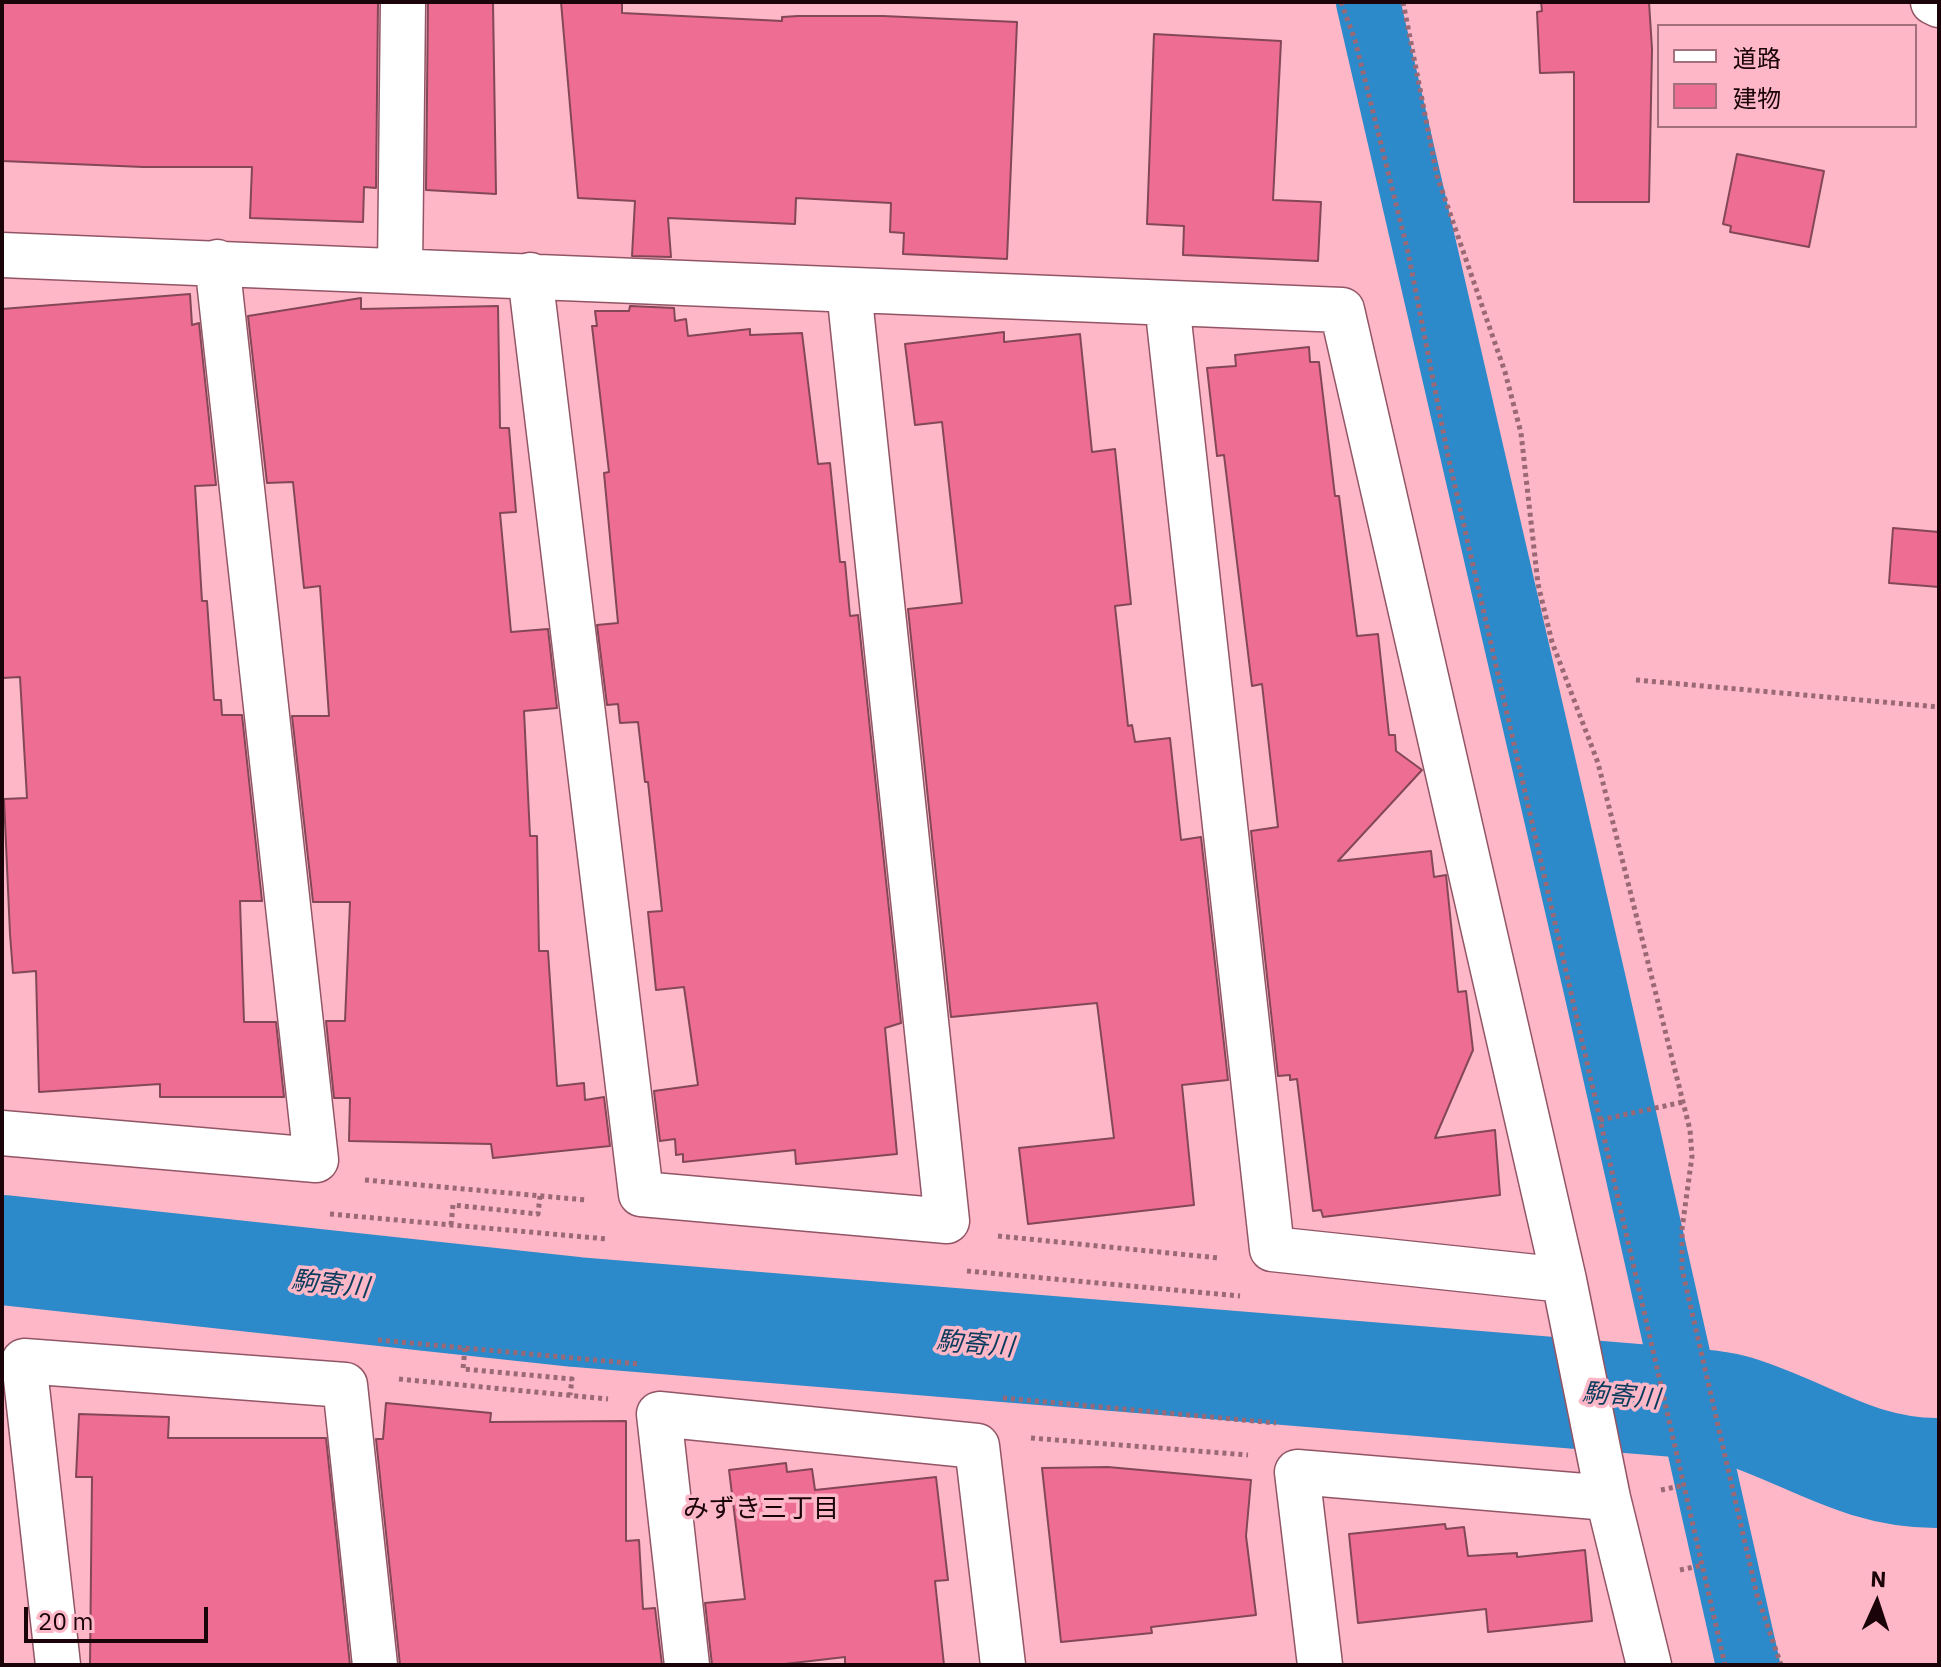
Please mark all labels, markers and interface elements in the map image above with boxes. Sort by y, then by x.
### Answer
legend [1657,24,1917,128]
text: 道路 [1733,42,1781,74]
text: 建物 [1733,82,1781,114]
water label: 駒寄川 [290,1265,370,1305]
water label: 駒寄川 [935,1326,1015,1364]
water label: 駒寄川 [1581,1378,1661,1416]
district label: みずき三丁目 [683,1493,839,1525]
north arrow [1837,1563,1917,1643]
text: N [1870,1564,1887,1593]
scale bar [28,1591,212,1641]
text: 20 m [38,1605,93,1637]

